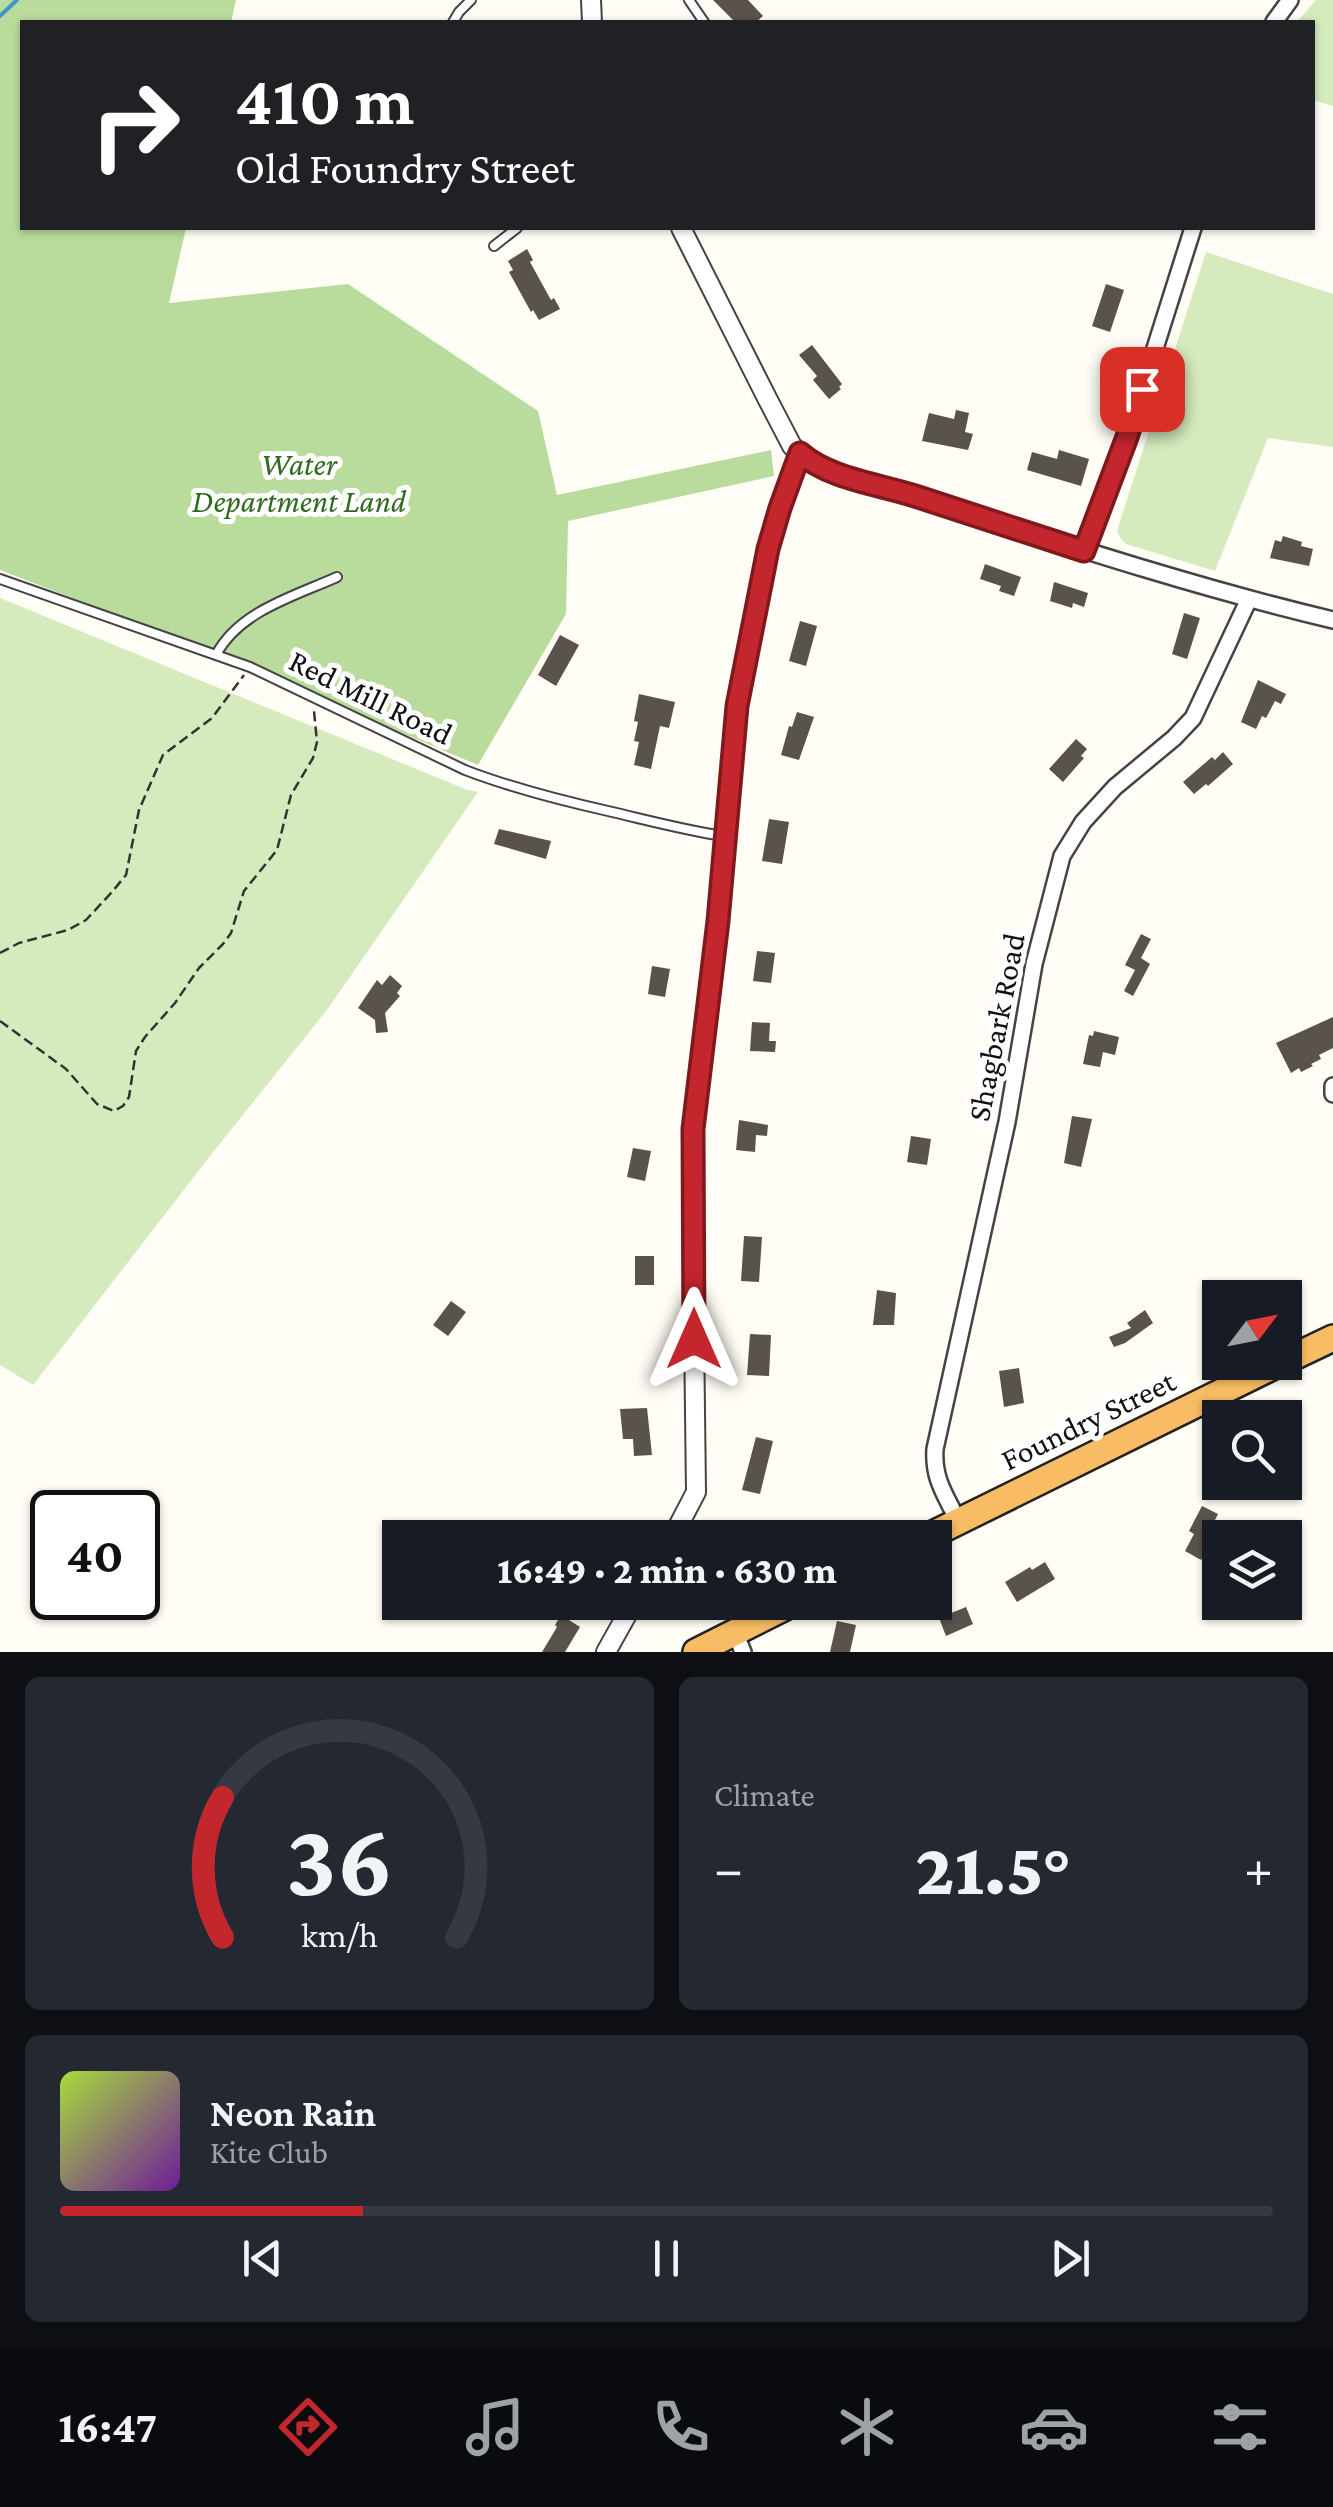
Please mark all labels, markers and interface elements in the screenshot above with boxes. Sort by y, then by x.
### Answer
icon: right [70,60,200,190]
text: 410 m [235,61,414,139]
text: Old Foundry Street [235,143,575,193]
pin [1100,347,1185,432]
icon: arrive [1115,362,1170,417]
park label: Water Department Land [192,446,407,519]
street label: Red Mill Road [284,642,459,752]
street label: Shagbark Road [960,930,1032,1124]
north arrow [1202,1280,1302,1380]
map controls [1202,1280,1302,1620]
position arrow [642,1287,746,1391]
street label: Foundry Street [995,1362,1181,1478]
button: search [1202,1400,1302,1500]
speed limit sign: 40 [30,1490,160,1620]
button: layers [1202,1520,1302,1620]
text: 16:49 · 2 min · 630 m [497,1549,837,1591]
text: Climate [714,1777,815,1813]
text: 36 [286,1802,393,1917]
text: 21.5° [915,1827,1072,1910]
text: − [714,1838,743,1899]
text: + [1244,1838,1273,1899]
text: km/h [301,1915,378,1955]
text: Neon Rain [210,2092,376,2134]
text: Kite Club [210,2134,328,2170]
icon: previous [235,2231,290,2286]
icon: pause [639,2231,694,2286]
icon: next [1043,2231,1098,2286]
icon: directions [273,2392,343,2462]
icon: music [460,2392,530,2462]
icon: phone [646,2392,716,2462]
icon: climate [832,2392,902,2462]
icon: car [1019,2392,1089,2462]
icon: filters [1205,2392,1275,2462]
text: 16:47 [58,2402,157,2452]

